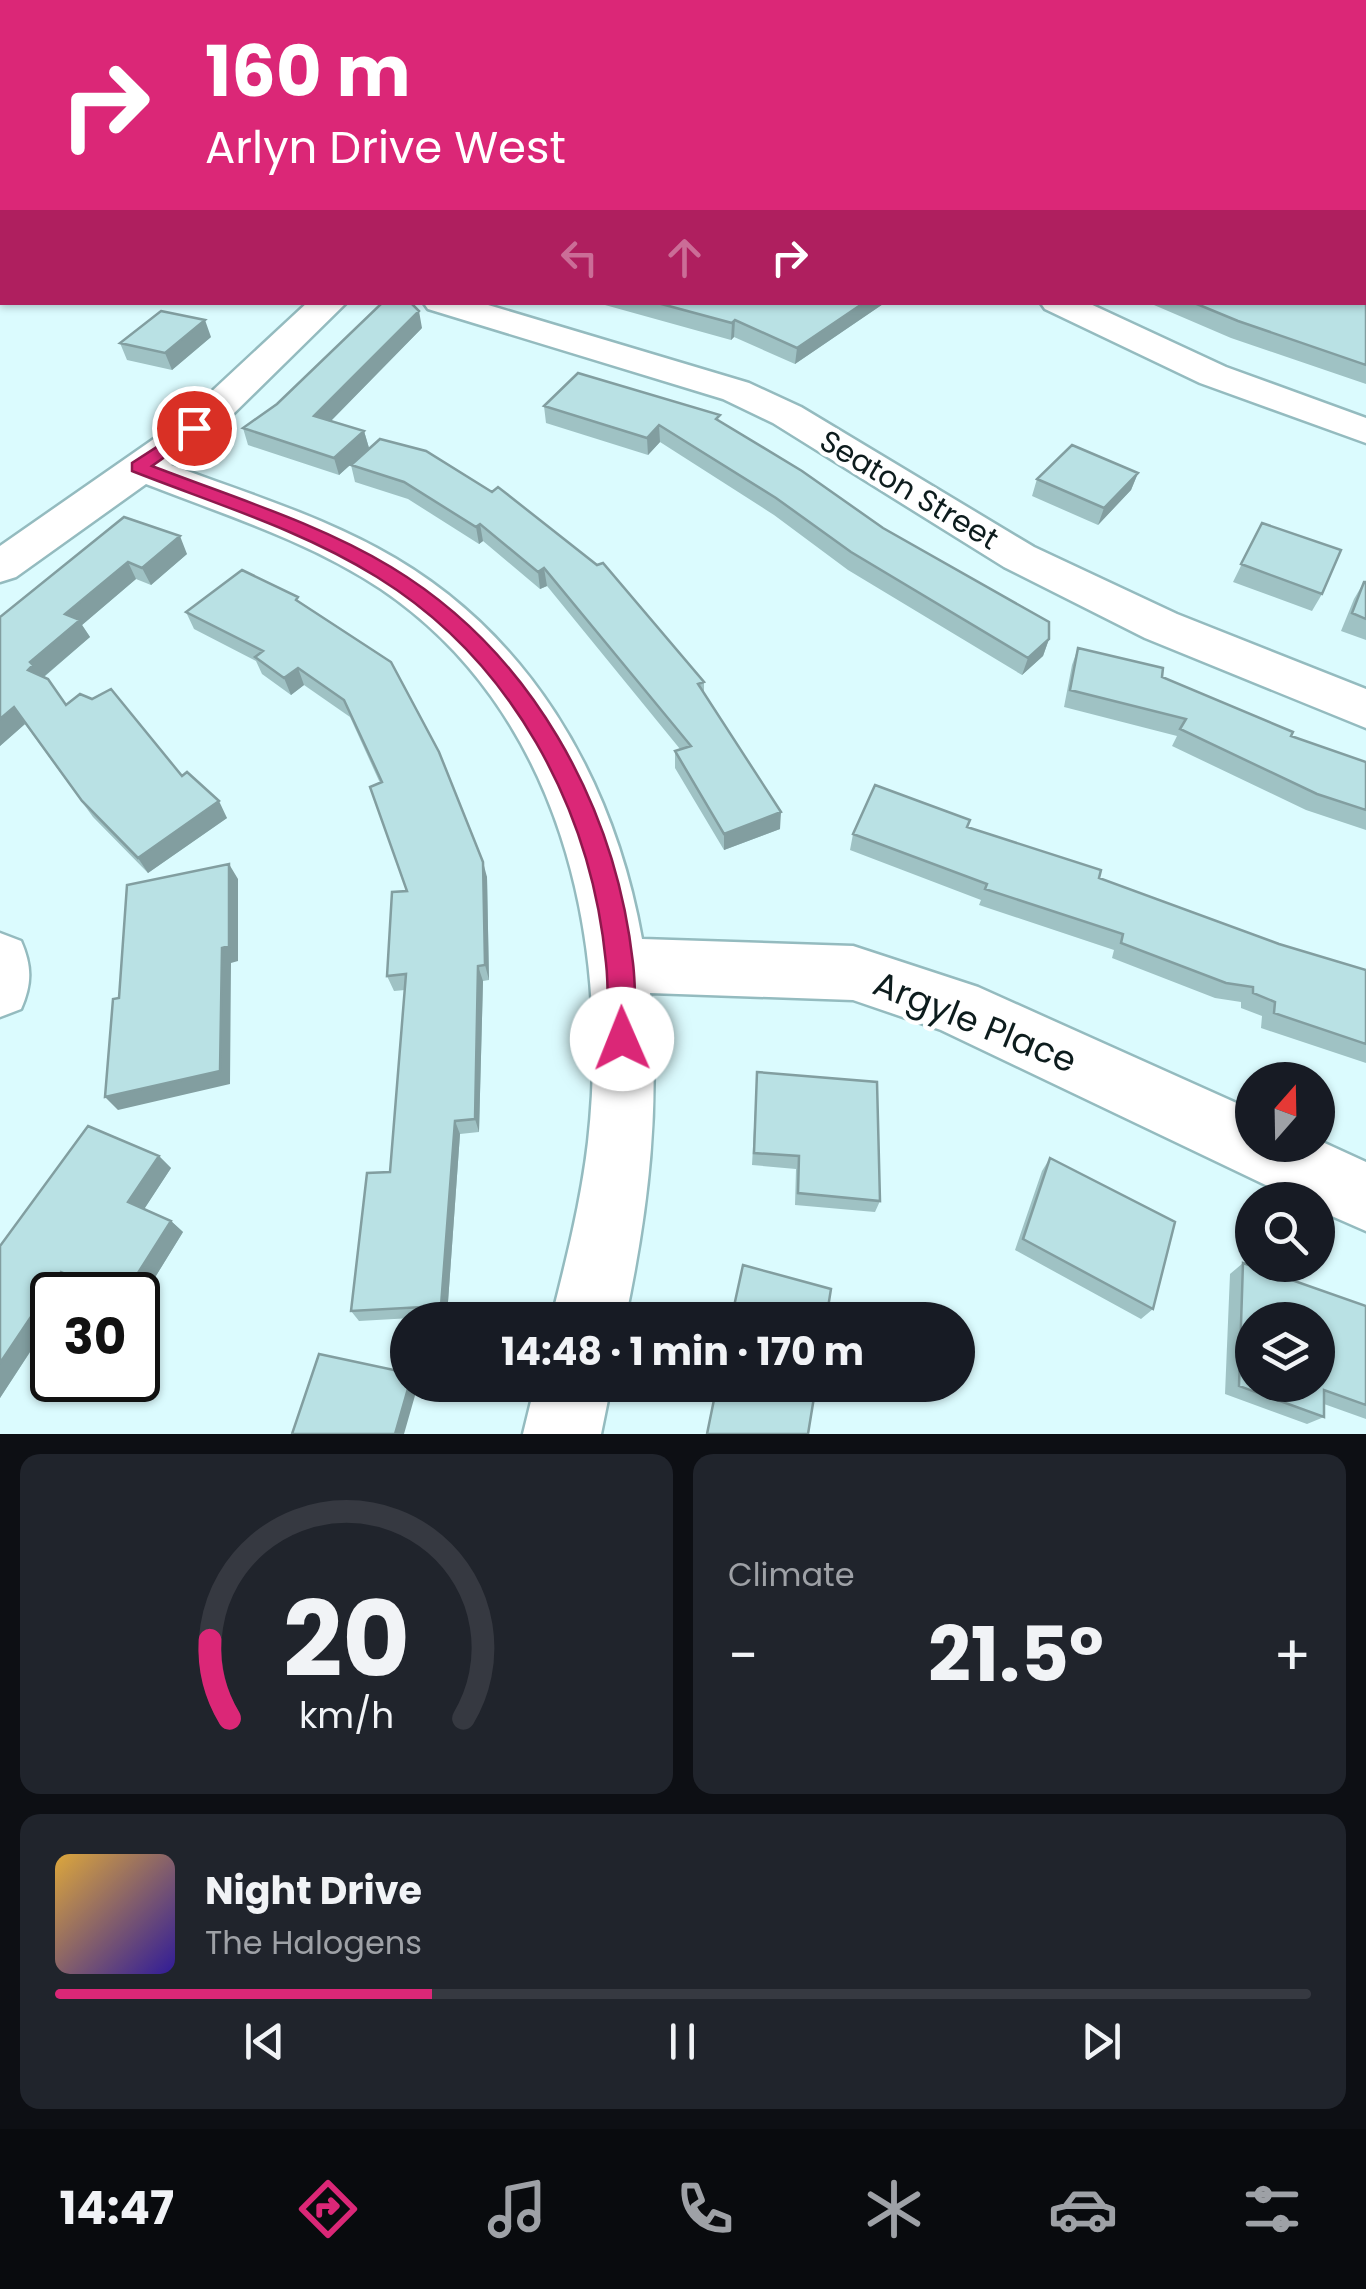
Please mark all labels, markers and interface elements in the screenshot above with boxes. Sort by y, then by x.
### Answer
text: 160 m [205,22,411,121]
icon: right [40,40,170,170]
text: Arlyn Drive West [205,116,566,179]
icon: left [552,230,607,285]
icon: ahead [657,230,712,285]
icon: right [762,230,817,285]
pin [152,386,237,471]
icon: arrive [167,401,222,456]
street label: Seaton Street [812,419,1007,560]
street label: Argyle Place [866,959,1084,1085]
position arrow [570,987,674,1091]
north arrow [1235,1062,1335,1162]
map controls [1235,1062,1335,1402]
button: search [1235,1182,1335,1282]
speed limit sign: 30 [30,1272,160,1402]
button: layers [1235,1302,1335,1402]
text: 14:48 · 1 min · 170 m [501,1325,864,1378]
text: Climate [728,1552,855,1597]
text: 20 [283,1567,410,1712]
text: 21.5° [928,1602,1104,1707]
text: − [728,1617,758,1694]
text: + [1273,1617,1311,1694]
text: km/h [299,1690,394,1741]
text: Night Drive [205,1864,422,1917]
text: The Halogens [205,1920,422,1965]
icon: previous [237,2014,292,2069]
icon: pause [655,2014,710,2069]
icon: next [1074,2014,1129,2069]
icon: directions [293,2174,363,2244]
icon: music [482,2174,552,2244]
icon: phone [670,2174,740,2244]
icon: climate [859,2174,929,2244]
icon: car [1048,2174,1118,2244]
icon: filters [1237,2174,1307,2244]
text: 14:47 [59,2177,174,2240]

